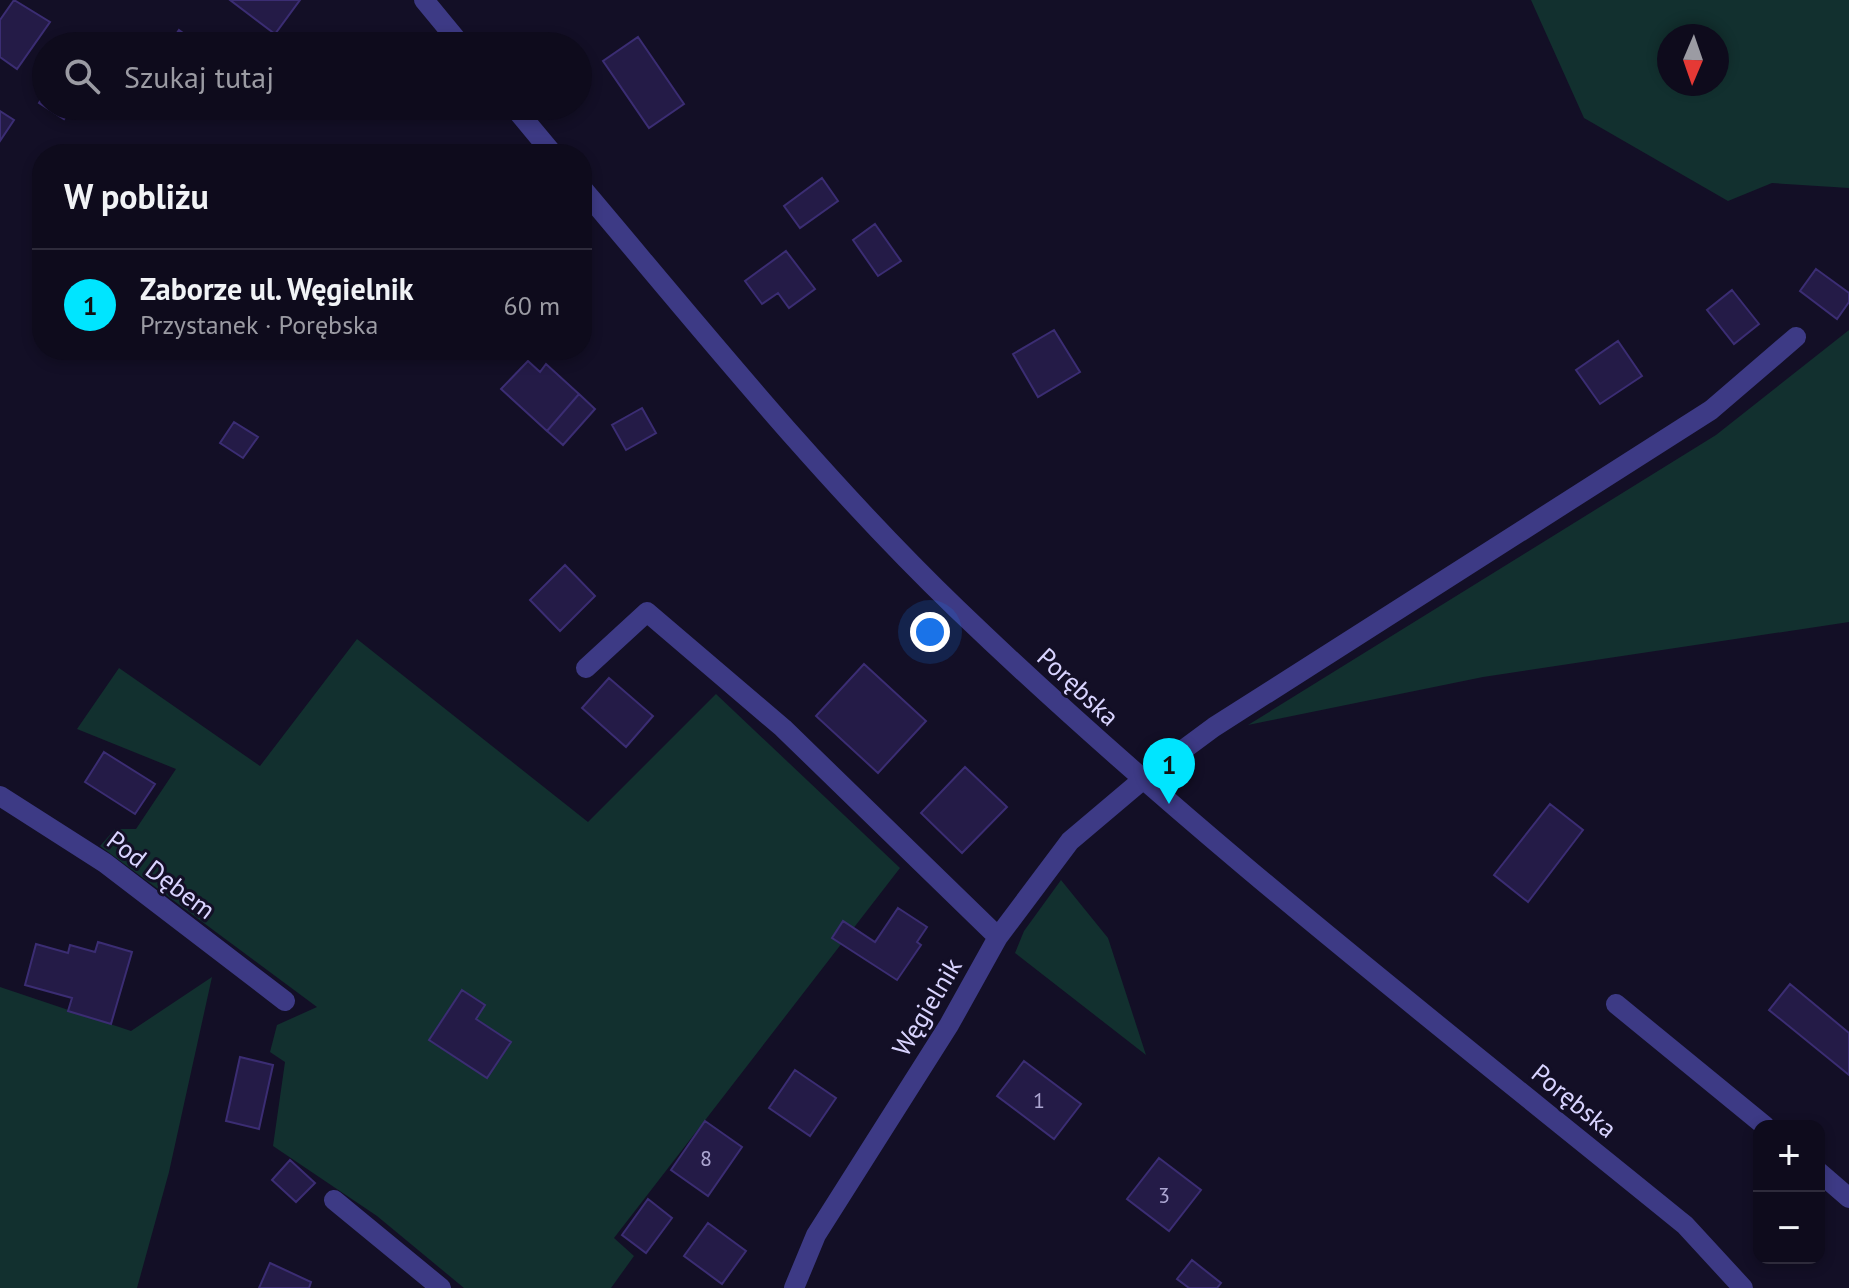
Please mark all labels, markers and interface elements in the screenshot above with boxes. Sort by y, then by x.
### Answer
north arrow [1657,24,1729,96]
search box [32,32,592,120]
icon: search [60,54,104,98]
text: Szukaj tutaj [124,57,274,96]
text: W pobliżu [64,174,209,218]
text: Zaborze ul. Węgielnik [140,269,414,308]
text: 1 [83,289,97,322]
text: 60 m [504,289,560,322]
text: Przystanek · Porębska [140,308,378,341]
your location [910,612,950,652]
street label: Porębska [1031,640,1126,733]
pin: 1 [1143,738,1195,804]
street label: Pod Dębem [101,823,222,926]
street label: Węgielnik [884,951,969,1062]
street label: Porębska [1525,1056,1624,1145]
house number: 1 [1033,1086,1045,1114]
map controls [1753,1120,1825,1264]
button: + [1753,1120,1825,1192]
house number: 8 [700,1144,712,1172]
house number: 3 [1158,1181,1170,1209]
button: − [1753,1192,1825,1264]

